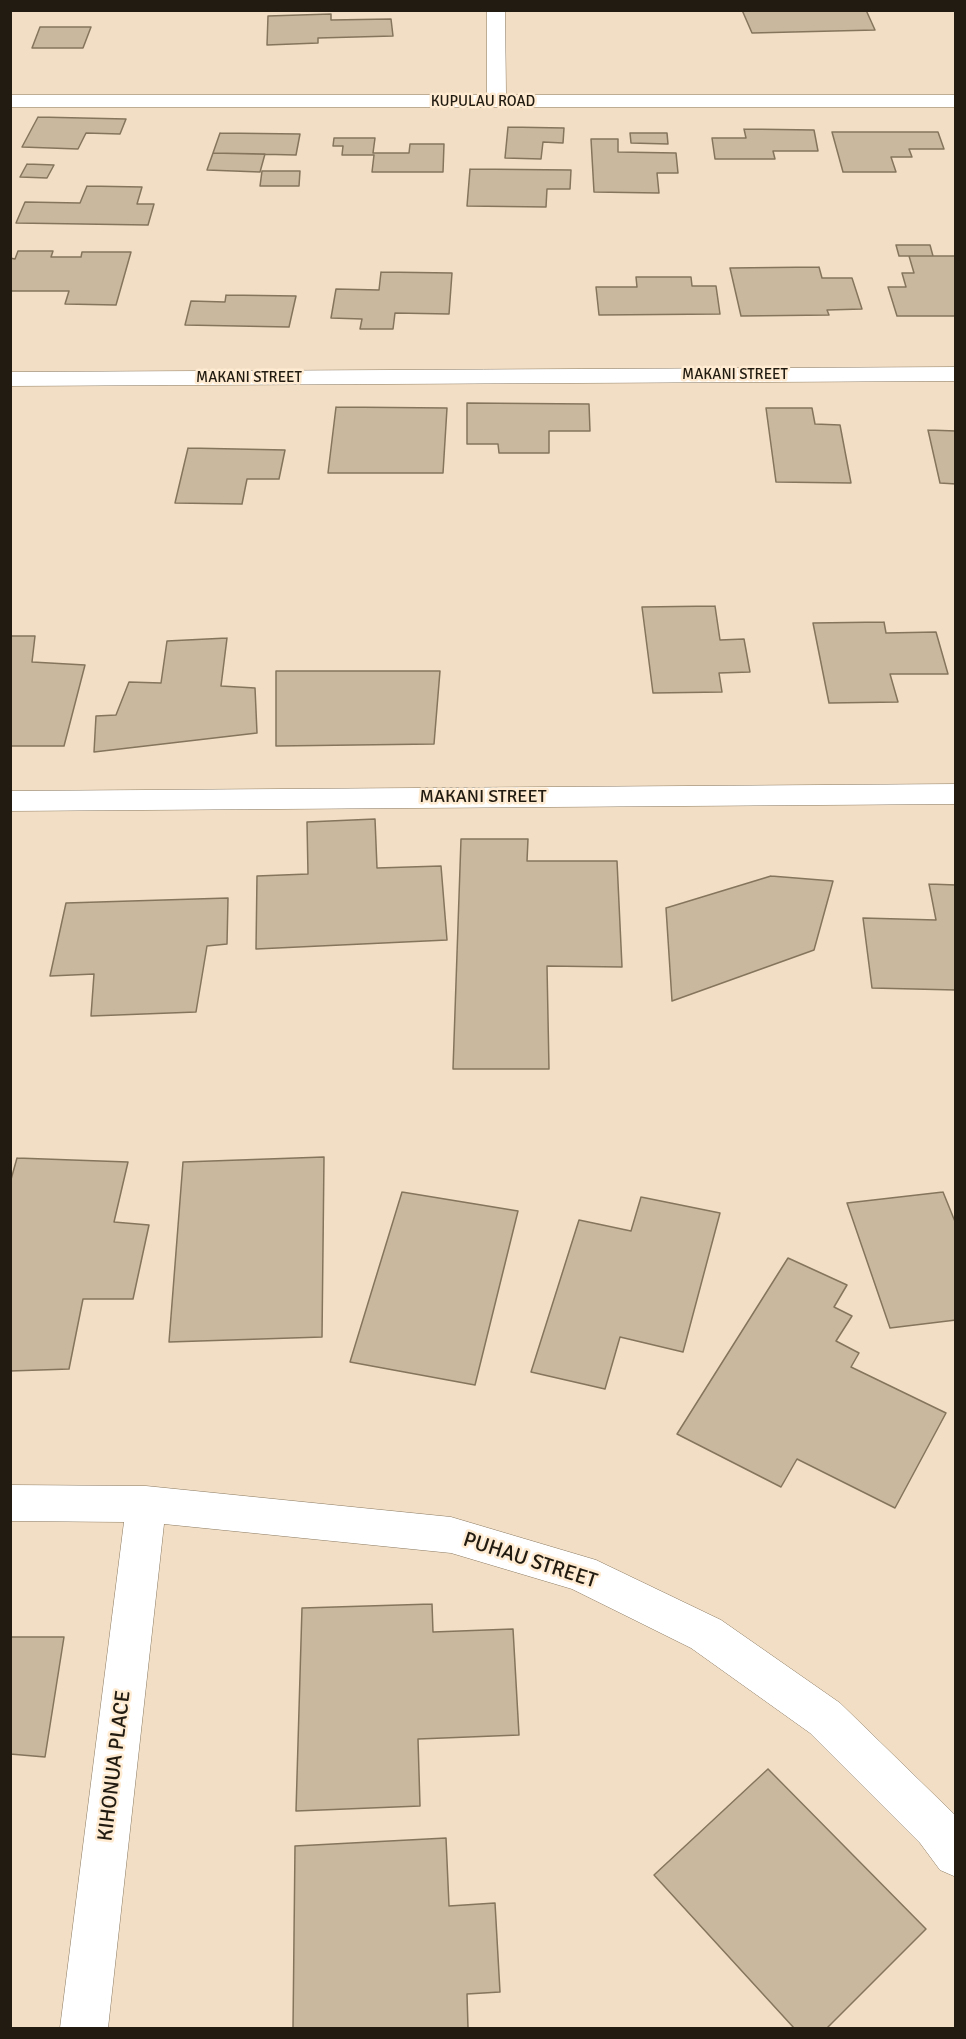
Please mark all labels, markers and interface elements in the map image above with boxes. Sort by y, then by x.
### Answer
street label: KUPULAU ROAD [431,93,535,111]
street label: MAKANI STREET [682,366,788,384]
street label: MAKANI STREET [196,369,302,387]
street label: MAKANI STREET [419,786,547,808]
street label: PUHAU STREET [460,1527,600,1595]
street label: KIHONUA PLACE [93,1689,137,1843]

